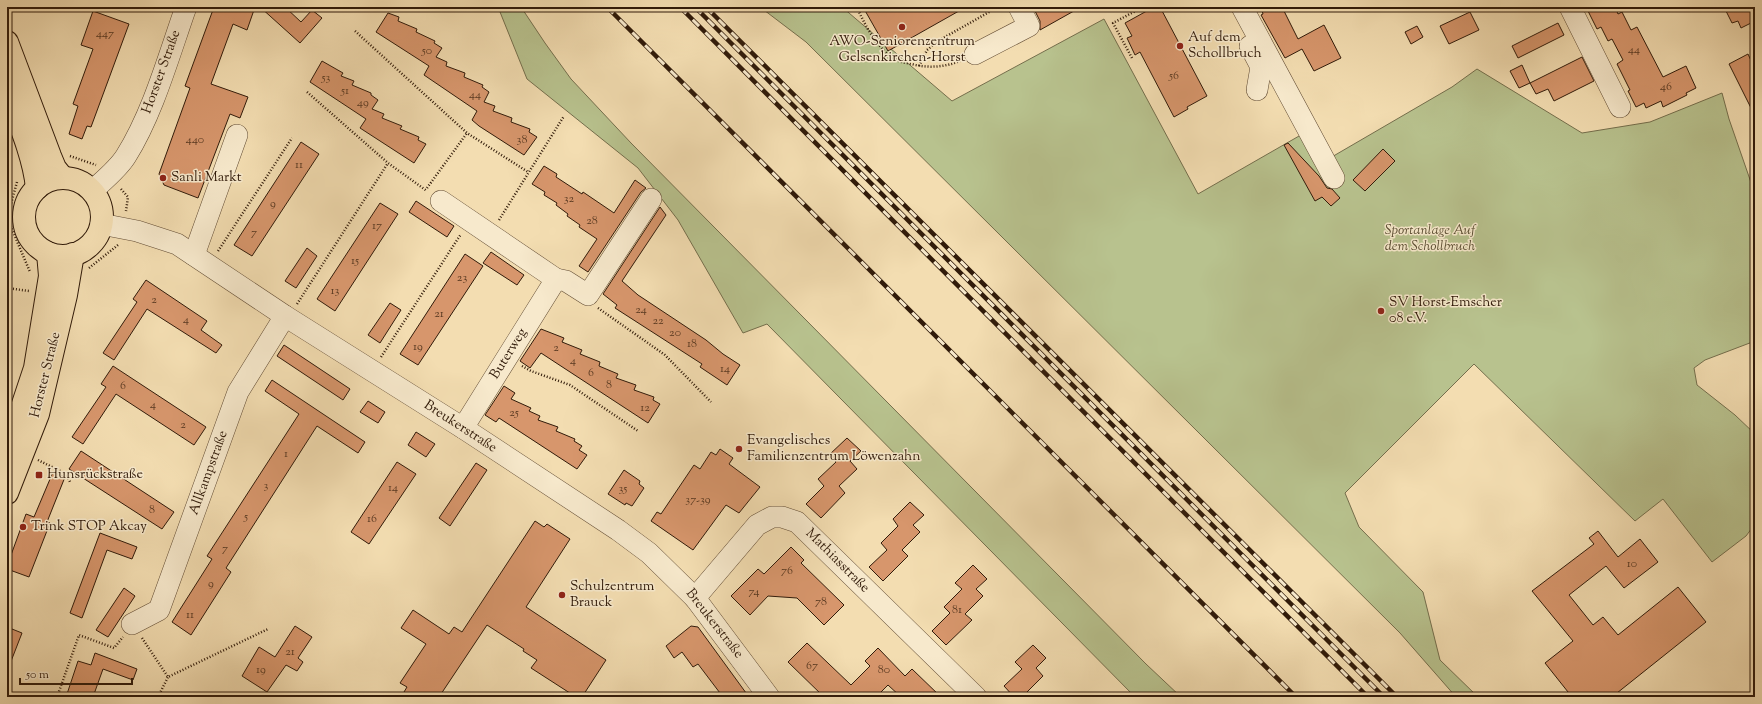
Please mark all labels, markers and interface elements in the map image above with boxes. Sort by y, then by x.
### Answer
marker: AWO-Seniorenzentrum Gelsenkirchen-Horst [897,22,907,32]
house number: 447 [96,25,114,43]
street label: Horster Straße [138,27,186,117]
place label: Auf dem Schollbruch [1188,28,1262,64]
place label: AWO-Seniorenzentrum Gelsenkirchen-Horst [829,32,975,68]
marker: Auf dem Schollbruch [1175,41,1185,51]
house number: 44 [1628,41,1640,59]
house number: 50 [421,42,432,60]
house number: 56 [1168,67,1179,85]
house number: 53 [321,69,331,87]
house number: 46 [1660,78,1672,96]
house number: 51 [340,82,349,100]
house number: 44 [469,86,481,104]
house number: 49 [357,94,369,112]
house number: 440 [186,131,204,149]
house number: 38 [517,131,527,149]
house number: 11 [295,156,303,174]
place label: Sanli Markt [171,168,242,188]
marker: Sanli Markt [158,173,168,183]
house number: 32 [564,190,575,208]
house number: 9 [270,195,276,213]
house number: 28 [586,212,598,230]
house number: 17 [372,217,382,235]
park label: Sportanlage Auf dem Schollbruch [1385,221,1477,257]
house number: 7 [251,224,257,242]
house number: 15 [351,252,359,270]
house number: 23 [457,269,467,287]
house number: 13 [331,282,340,300]
house number: 2 [151,291,157,309]
place label: SV Horst-Emscher 08 e.V. [1389,293,1503,329]
house number: 24 [635,301,647,319]
house number: 21 [434,305,444,323]
marker: SV Horst-Emscher 08 e.V. [1376,306,1386,316]
house number: 4 [183,311,189,329]
house number: 22 [652,312,664,330]
street label: Buterweg [485,324,533,383]
house number: 20 [669,324,681,342]
street label: Horster Straße [26,330,66,420]
house number: 18 [687,335,697,353]
house number: 19 [413,338,423,356]
house number: 2 [553,339,559,357]
house number: 4 [570,352,576,370]
house number: 14 [720,360,730,378]
house number: 6 [588,364,594,382]
house number: 8 [606,376,612,394]
house number: 6 [120,377,126,395]
house number: 4 [150,396,156,414]
street label: Breukerstraße [419,396,501,458]
house number: 12 [640,399,650,417]
house number: 25 [509,404,519,422]
house number: 2 [180,416,186,434]
street label: Allkampstraße [184,428,234,518]
place label: Evangelisches Familienzentrum Löwenzahn [747,431,921,467]
marker: Evangelisches Familienzentrum Löwenzahn [734,444,744,454]
house number: 1 [284,445,288,463]
place label: Hunsrückstraße [47,465,143,485]
marker: Hunsrückstraße [34,470,44,480]
house number: 3 [264,477,269,495]
house number: 14 [388,479,398,497]
house number: 35 [619,480,627,498]
house number: 37-39 [685,491,711,509]
house number: 8 [149,501,155,519]
house number: 5 [243,508,248,526]
house number: 16 [367,510,377,528]
place label: Trink STOP Akcay [31,517,147,537]
marker: Trink STOP Akcay [18,522,28,532]
street label: Mathiasstraße [800,524,874,598]
house number: 7 [222,540,228,558]
house number: 10 [1627,555,1637,573]
house number: 76 [781,562,793,580]
house number: 9 [208,575,214,593]
place label: Schulzentrum Brauck [570,577,655,613]
house number: 74 [748,583,760,601]
street label: Breukerstraße [680,585,748,663]
marker: Schulzentrum Brauck [557,590,567,600]
house number: 78 [815,593,827,611]
house number: 81 [952,601,962,619]
house number: 11 [186,606,194,624]
house number: 21 [285,643,295,661]
house number: 67 [806,657,818,675]
scale bar [20,660,132,686]
house number: 19 [256,661,266,679]
house number: 80 [878,661,890,679]
text: 50 m [25,666,49,684]

